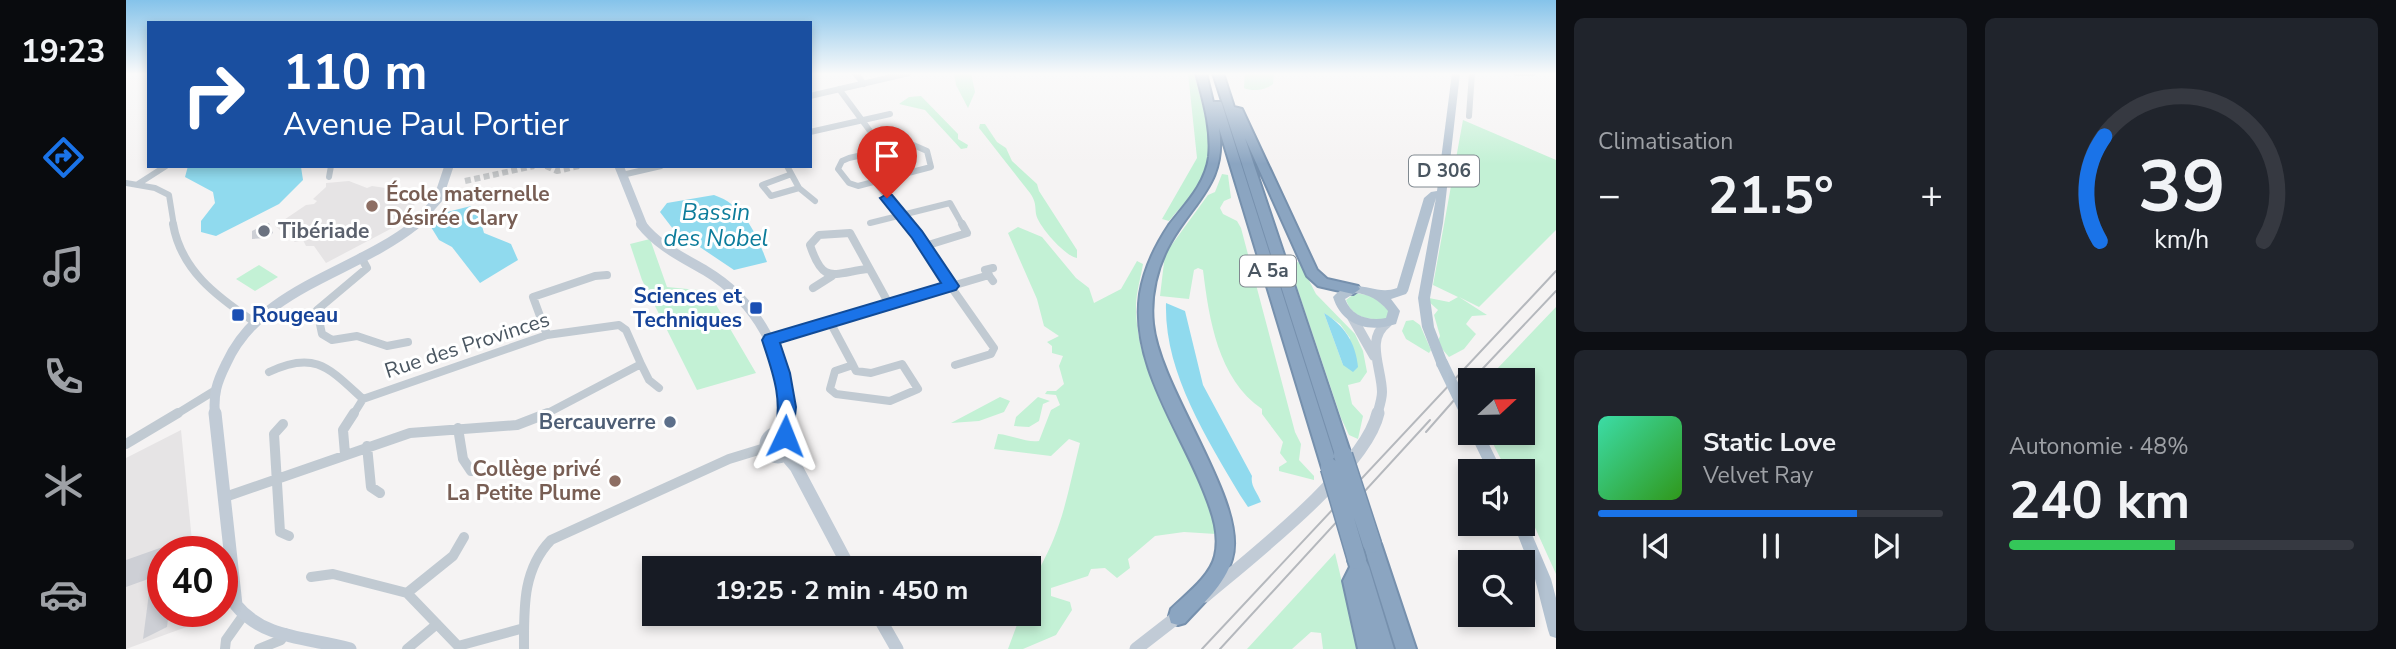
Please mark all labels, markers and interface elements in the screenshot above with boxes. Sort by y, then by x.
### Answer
text: 19:23 [21,30,105,73]
text: 110 m [283,39,427,106]
icon: right [168,49,259,140]
text: Avenue Paul Portier [283,103,569,146]
pin [857,126,917,198]
text: Climatisation [1598,126,1733,157]
icon: directions [39,133,88,182]
icon: arrive [868,137,906,175]
text: 39 [2138,137,2225,237]
road number: D 306 [1409,155,1479,186]
text: 21.5° [1707,160,1834,231]
text: − [1598,170,1621,221]
text: + [1920,170,1943,221]
place label: École maternelle Désirée Clary [386,180,550,232]
water label: Bassin des Nobel [664,197,768,254]
marker: École maternelle Désirée Clary [364,198,380,214]
place label: Tibériade [278,217,369,245]
marker: Tibériade [256,223,272,239]
text: km/h [2154,223,2209,257]
icon: music [39,242,88,291]
road number: A 5a [1240,256,1296,286]
place label: Sciences et Techniques [633,282,743,334]
marker: Sciences et Techniques [748,300,764,316]
place label: Rougeau [252,301,338,329]
street label: Rue des Provinces [381,305,553,385]
marker: Rougeau [230,307,246,323]
icon: phone [39,352,88,401]
north arrow [1458,368,1535,444]
map controls [1458,368,1535,627]
position arrow [748,399,822,473]
place label: Bercauverre [539,408,656,436]
marker: Bercauverre [662,414,678,430]
text: Static Love [1703,425,1836,460]
text: Autonomie · 48% [2009,431,2189,462]
place label: Collège privé La Petite Plume [447,455,601,507]
button: sound [1458,459,1535,536]
text: Velvet Ray [1703,460,1813,491]
icon: climate [39,461,88,510]
text: 240 km [2009,465,2190,536]
marker: Collège privé La Petite Plume [607,473,623,489]
icon: previous [1637,527,1675,565]
icon: pause [1752,527,1790,565]
icon: next [1867,527,1905,565]
speed limit sign: 40 [147,536,238,627]
button: search [1458,550,1535,627]
icon: car [39,570,88,619]
text: 19:25 · 2 min · 450 m [715,573,968,608]

